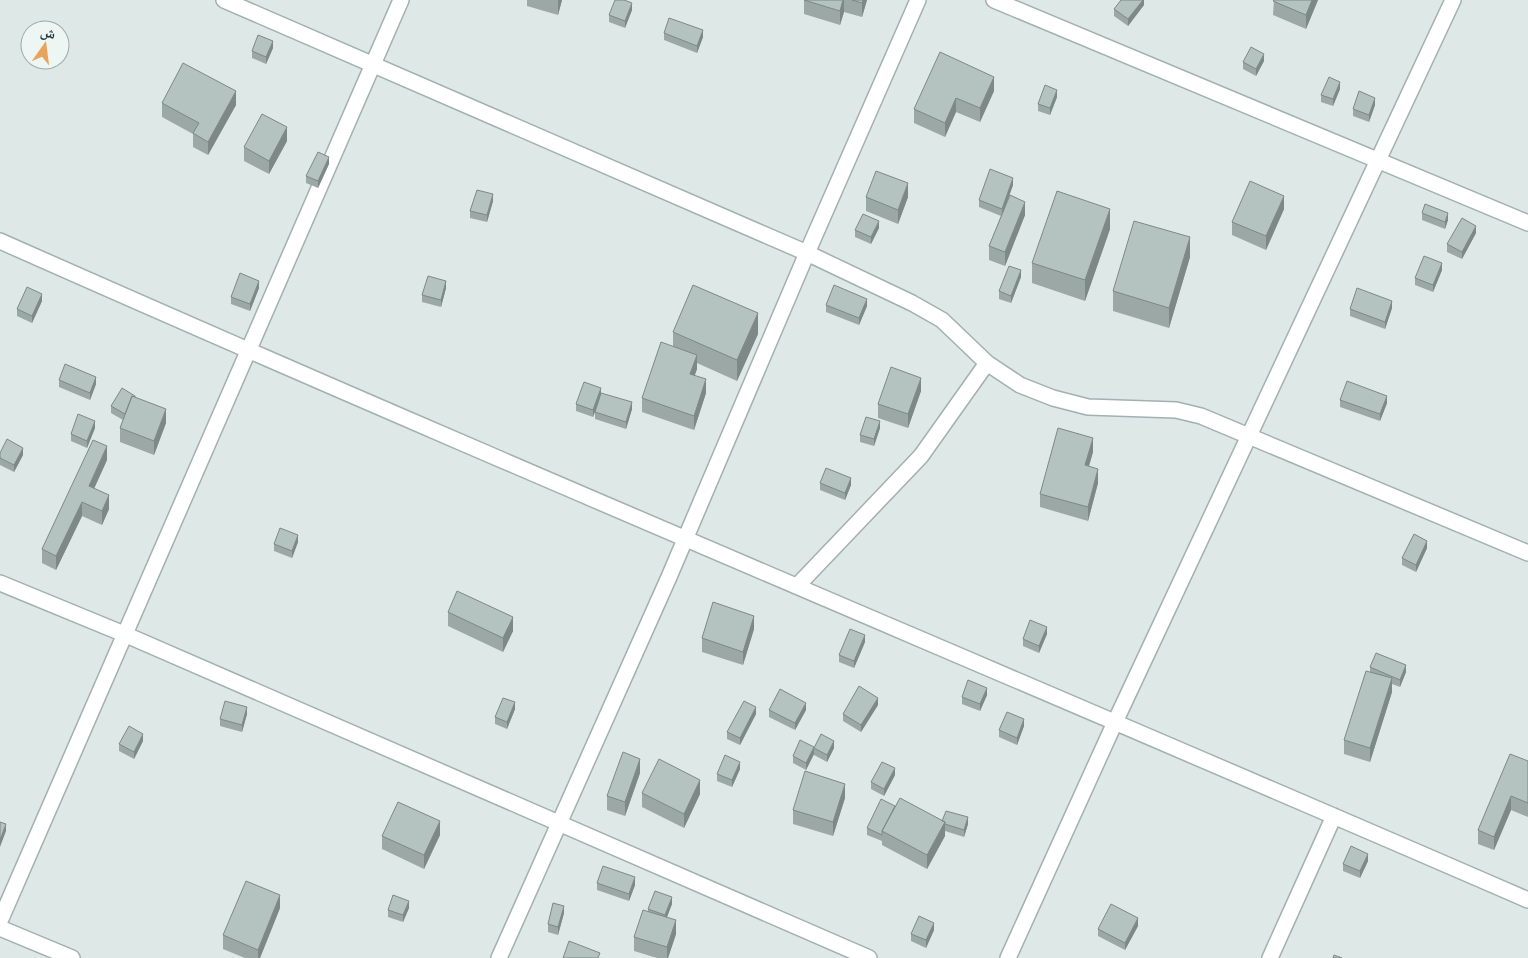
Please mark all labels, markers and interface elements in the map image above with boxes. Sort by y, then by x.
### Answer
north arrow [20,20,70,70]
text: ش [39,23,57,43]

